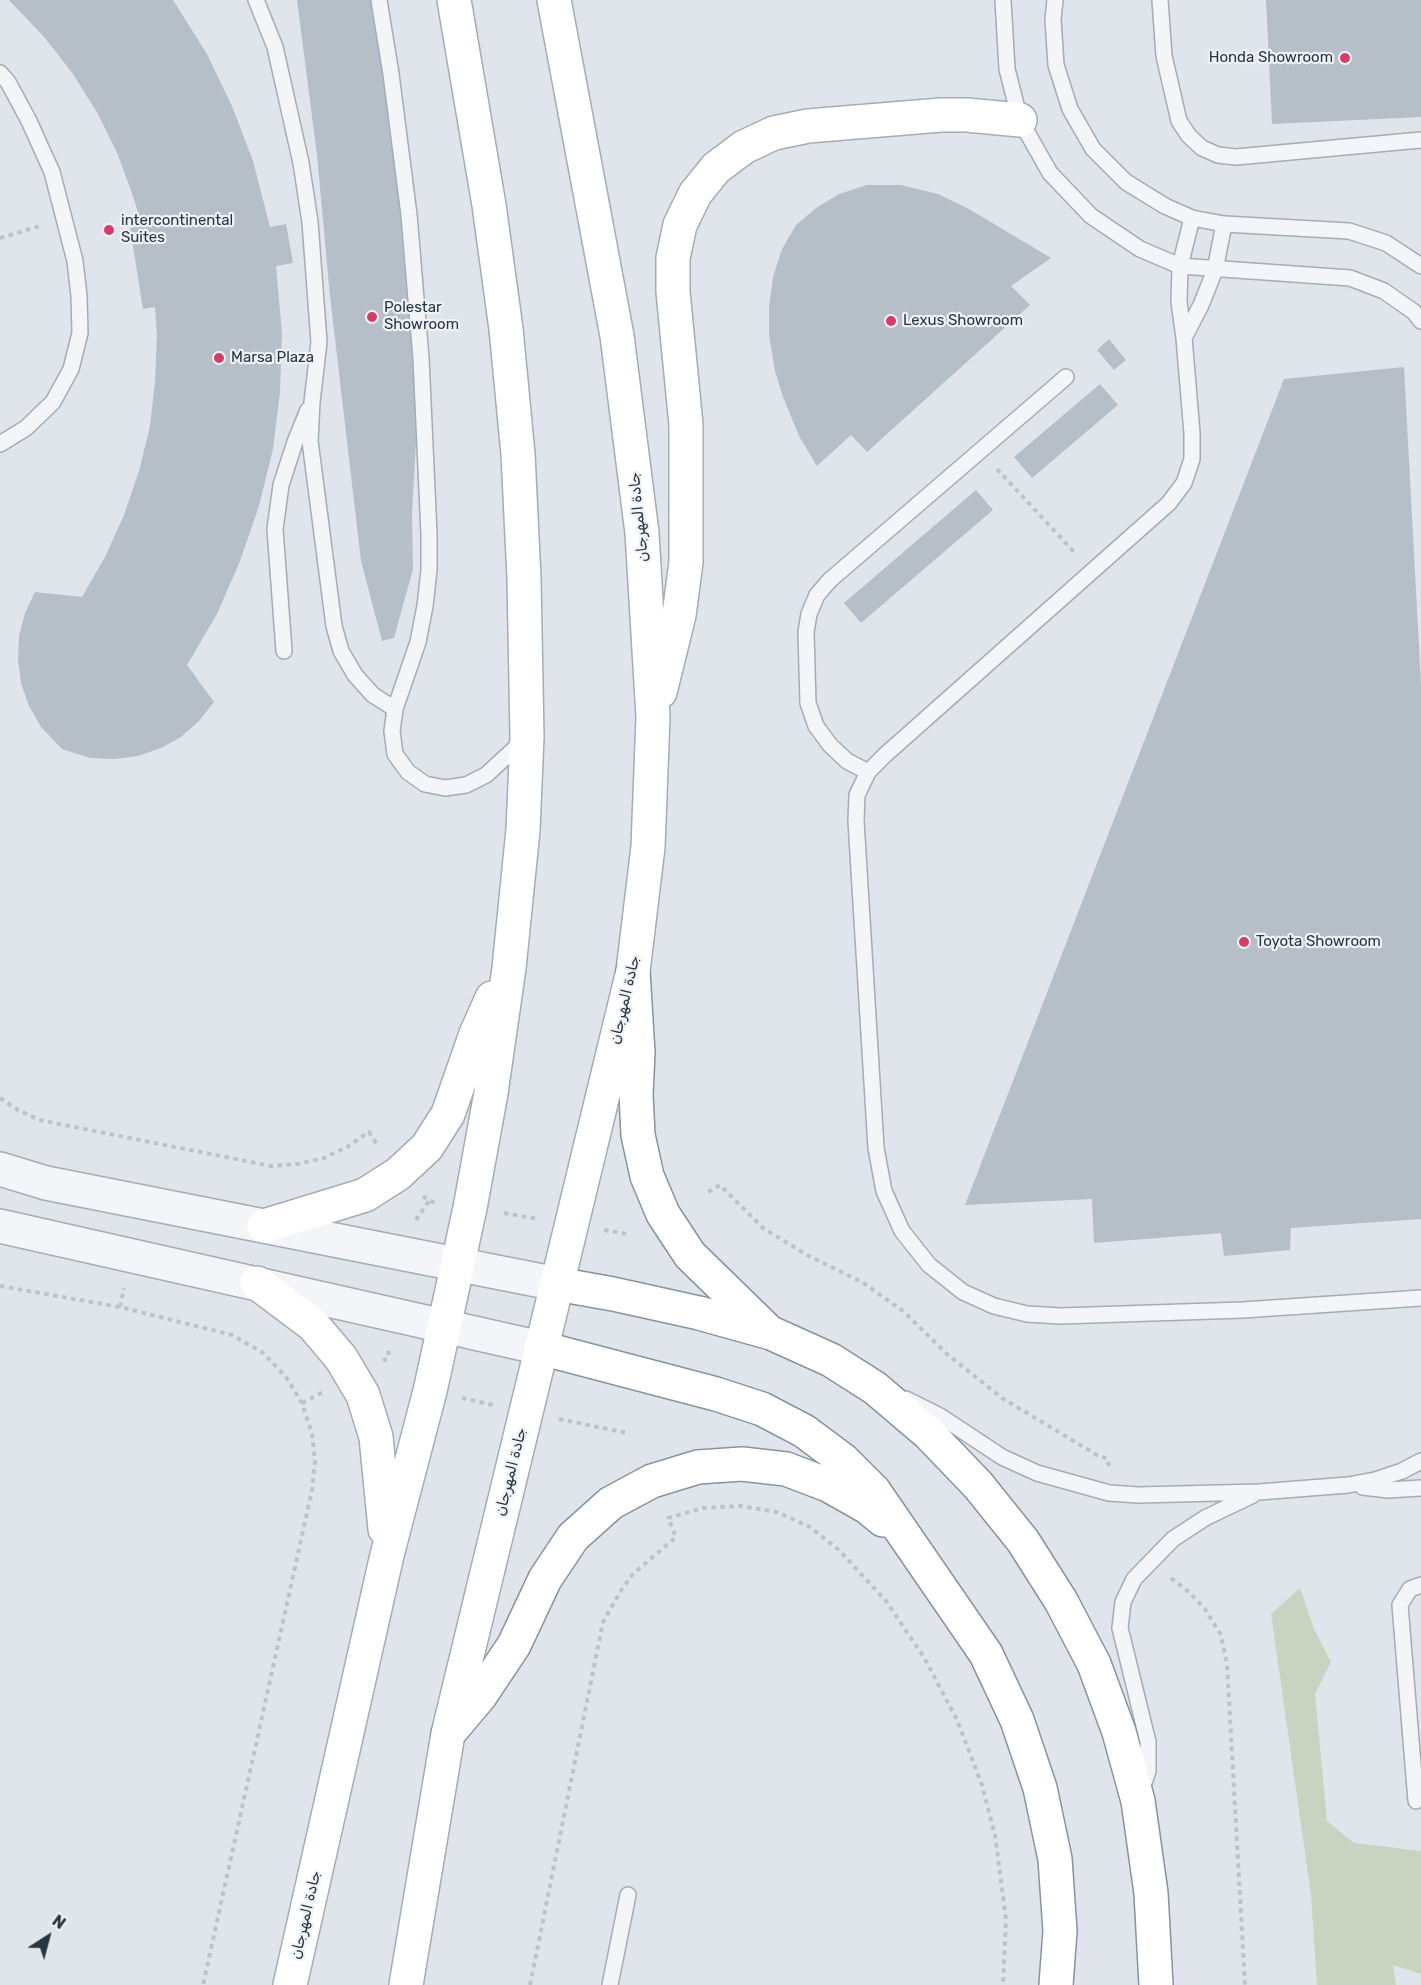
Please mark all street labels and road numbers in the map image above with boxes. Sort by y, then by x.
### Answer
street label: جادة المهرجان [625,471,653,563]
street label: جادة المهرجان [606,954,644,1046]
street label: جادة المهرجان [491,1426,531,1518]
street label: جادة المهرجان [287,1869,325,1961]

